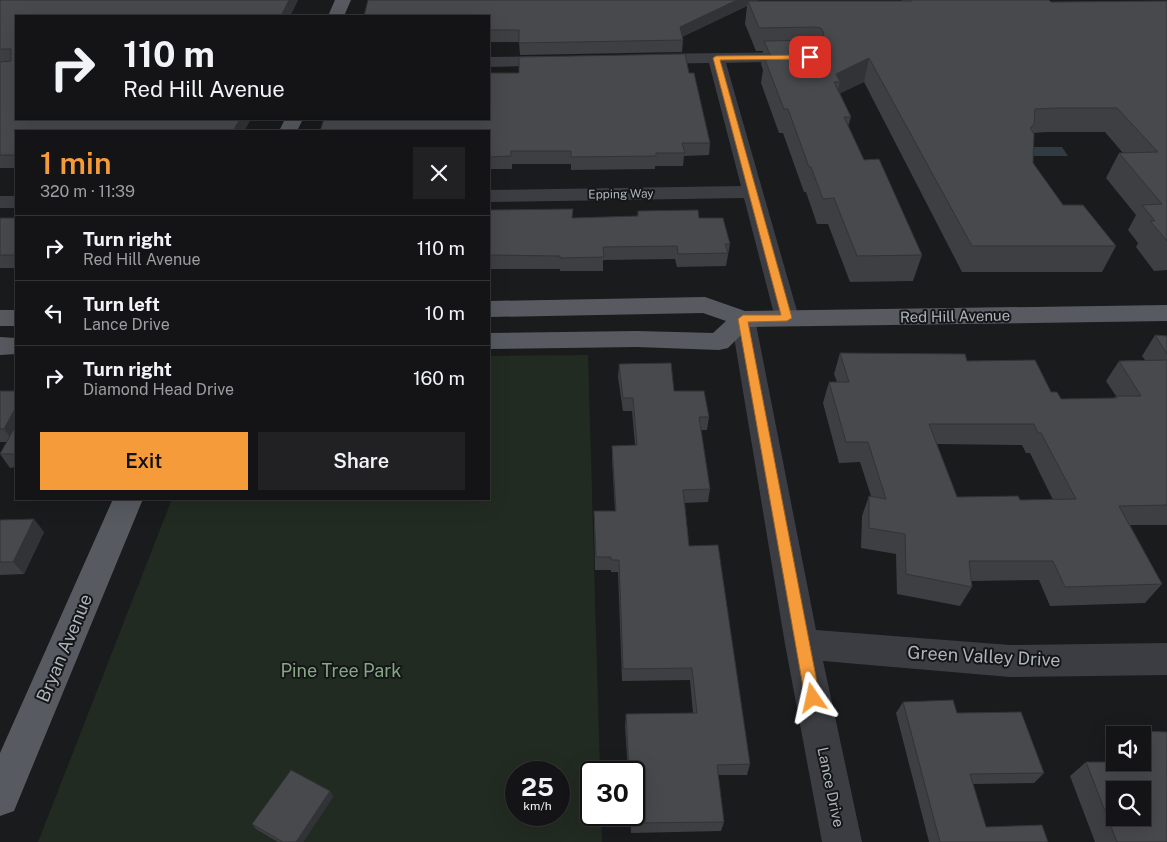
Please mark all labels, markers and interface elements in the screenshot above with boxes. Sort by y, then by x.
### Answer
text: 110 m [123,34,215,75]
icon: right [40,35,105,100]
pin [789,36,831,78]
icon: arrive [796,43,824,71]
text: Red Hill Avenue [123,76,285,102]
text: 1 min [40,145,111,181]
button: close [413,147,465,199]
text: 320 m · 11:39 [40,182,135,201]
street label: Epping Way [588,186,654,202]
text: Turn right [83,228,172,250]
icon: right [40,234,68,262]
text: 110 m [417,237,465,259]
text: Red Hill Avenue [83,250,201,269]
text: Turn left [83,293,160,315]
icon: left [40,299,68,327]
text: 10 m [425,302,465,324]
street label: Red Hill Avenue [900,307,1010,325]
text: Lance Drive [83,315,170,334]
text: Turn right [83,358,172,380]
icon: right [40,364,68,392]
text: 160 m [413,367,465,389]
text: Diamond Head Drive [83,380,234,399]
button: Exit [40,432,248,490]
button: Share [258,432,465,490]
street label: Bryan Avenue [32,591,96,705]
street label: Green Valley Drive [907,642,1061,670]
park label: Pine Tree Park [281,660,401,681]
position arrow [786,671,838,723]
map controls [1106,726,1151,826]
button: sound [1106,726,1151,771]
street label: Lance Drive [814,745,848,829]
speed limit sign: 30 [580,761,645,826]
text: 25 [521,772,554,802]
button: search [1106,781,1151,826]
text: km/h [523,799,552,813]

